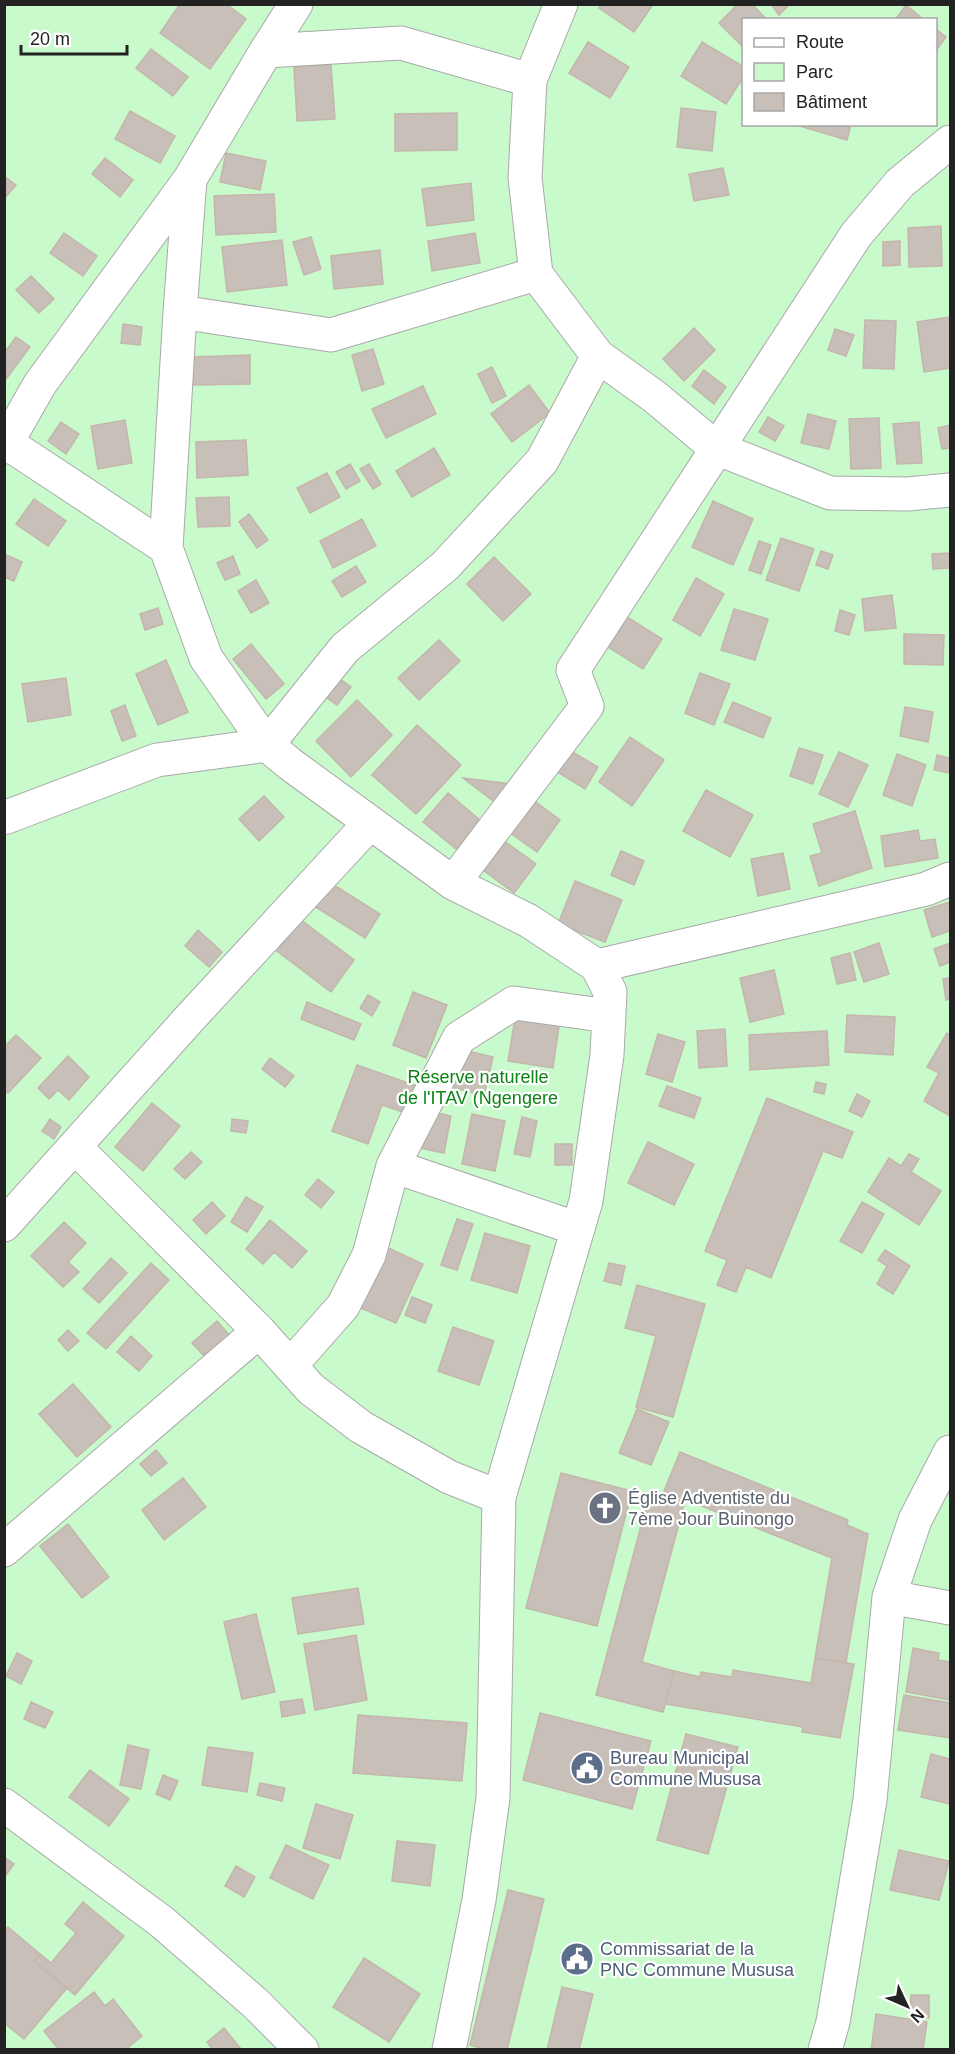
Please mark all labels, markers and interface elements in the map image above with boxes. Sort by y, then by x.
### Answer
scale bar [21,18,128,56]
legend [742,18,937,126]
text: 20 m [30,29,70,49]
text: Route [796,32,844,52]
text: Parc [796,62,833,82]
text: Bâtiment [796,92,867,112]
park label: Réserve naturelle de l'ITAV (Ngengere [398,1067,558,1108]
place label: Église Adventiste du 7ème Jour Buinongo [628,1488,794,1529]
church icon: Église Adventiste du 7ème Jour Buinongo [587,1490,623,1526]
place label: Bureau Municipal Commune Mususa [610,1748,762,1789]
public building icon: Bureau Municipal Commune Mususa [569,1750,605,1786]
place label: Commissariat de la PNC Commune Mususa [600,1939,795,1980]
public building icon: Commissariat de la PNC Commune Mususa [559,1941,595,1977]
north arrow [877,1976,937,2036]
text: N [907,2006,928,2026]

